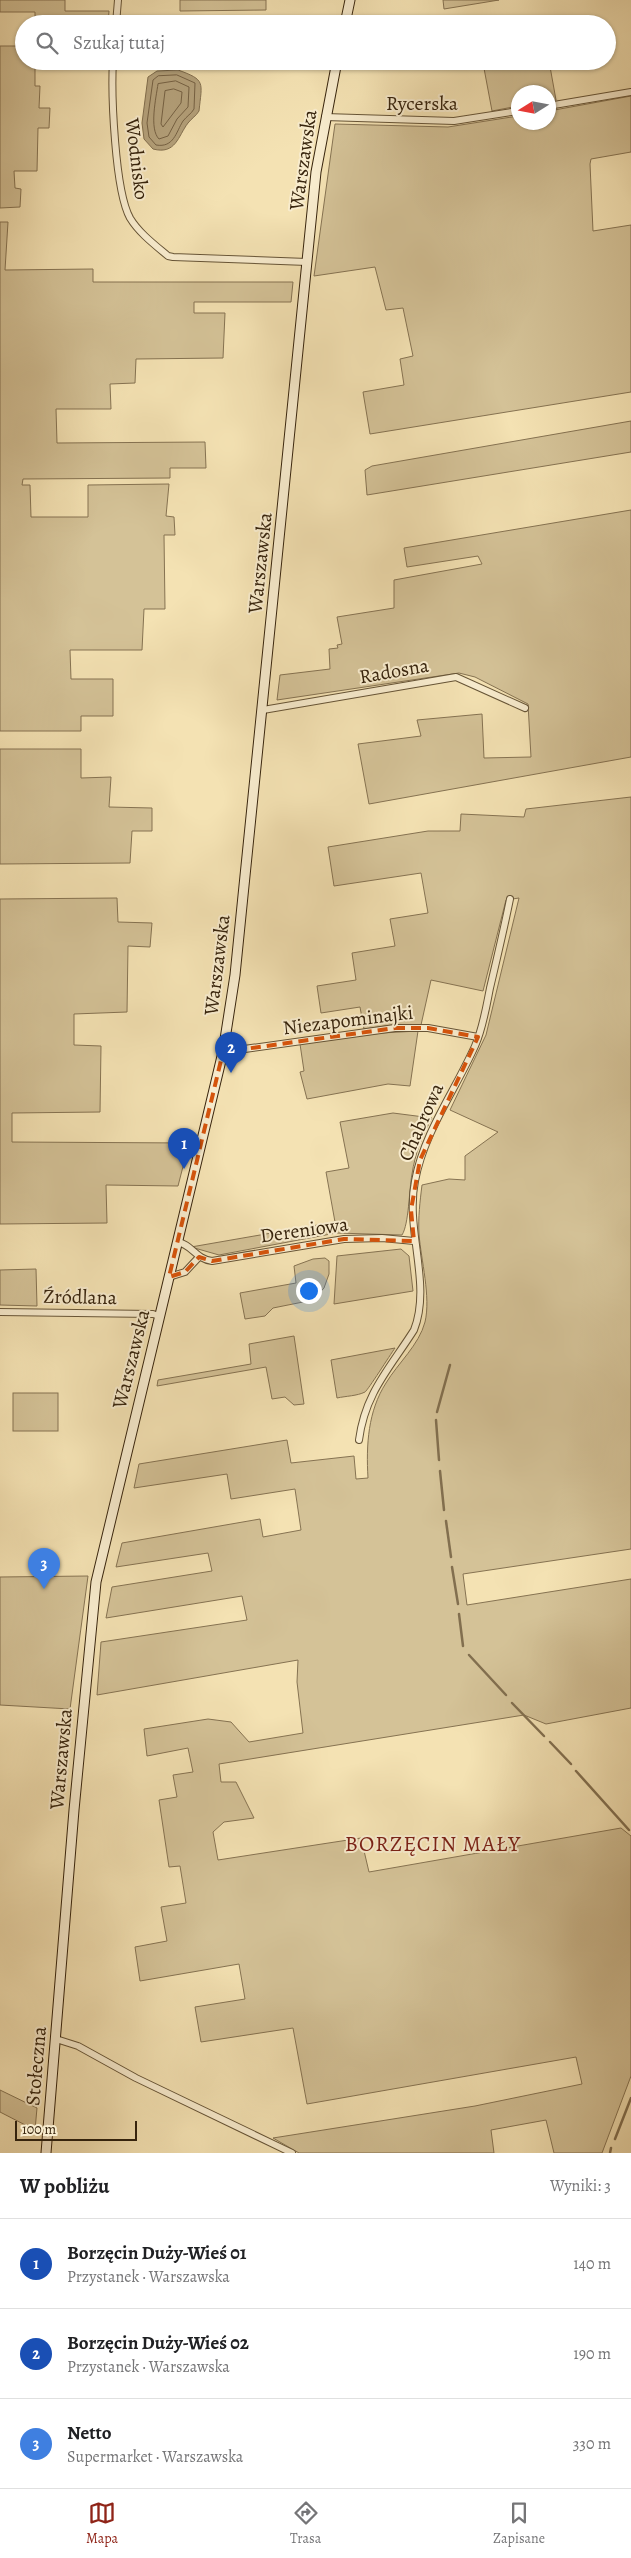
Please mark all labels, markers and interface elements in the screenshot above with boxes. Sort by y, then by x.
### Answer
search box [15,15,616,70]
icon: search [33,29,61,57]
text: Szukaj tutaj [73,30,165,56]
north arrow [511,85,556,130]
street label: Rycerska [386,90,459,117]
street label: Warszawska [282,107,324,213]
street label: Wodnisko [118,116,155,201]
street label: Warszawska [241,511,279,616]
street label: Radosna [357,651,432,690]
street label: Warszawska [197,912,237,1018]
street label: Niezapominajki [281,999,415,1041]
pin: 2 [215,1032,247,1073]
street label: Chabrowa [392,1078,450,1165]
pin: 1 [168,1128,200,1169]
street label: Dereniowa [258,1210,351,1250]
your location [296,1278,322,1304]
street label: Źródlana [43,1283,118,1311]
street label: Warszawska [105,1306,157,1412]
pin: 3 [28,1548,60,1589]
street label: Warszawska [43,1707,79,1812]
district label: BORZĘCIN MAŁY [345,1829,521,1859]
street label: Stołeczna [19,2025,53,2107]
scale bar [15,2118,138,2141]
text: 100 m [22,2120,56,2139]
text: W pobliżu [20,2172,109,2200]
text: Wyniki: 3 [550,2175,611,2197]
text: Borzęcin Duży-Wieś 01 [67,2240,247,2266]
text: 1 [33,2253,39,2275]
text: 140 m [573,2253,611,2275]
text: Przystanek · Warszawska [67,2266,230,2288]
text: Borzęcin Duży-Wieś 02 [67,2330,249,2356]
text: 2 [32,2343,40,2365]
text: 190 m [573,2343,611,2365]
text: Przystanek · Warszawska [67,2356,230,2378]
text: Netto [67,2420,112,2446]
text: 3 [33,2433,39,2455]
text: 330 m [573,2433,611,2455]
text: Supermarket · Warszawska [67,2446,243,2468]
tab: Mapa [86,2499,118,2548]
tab: Trasa [290,2499,321,2548]
tab: Zapisane [493,2499,545,2548]

